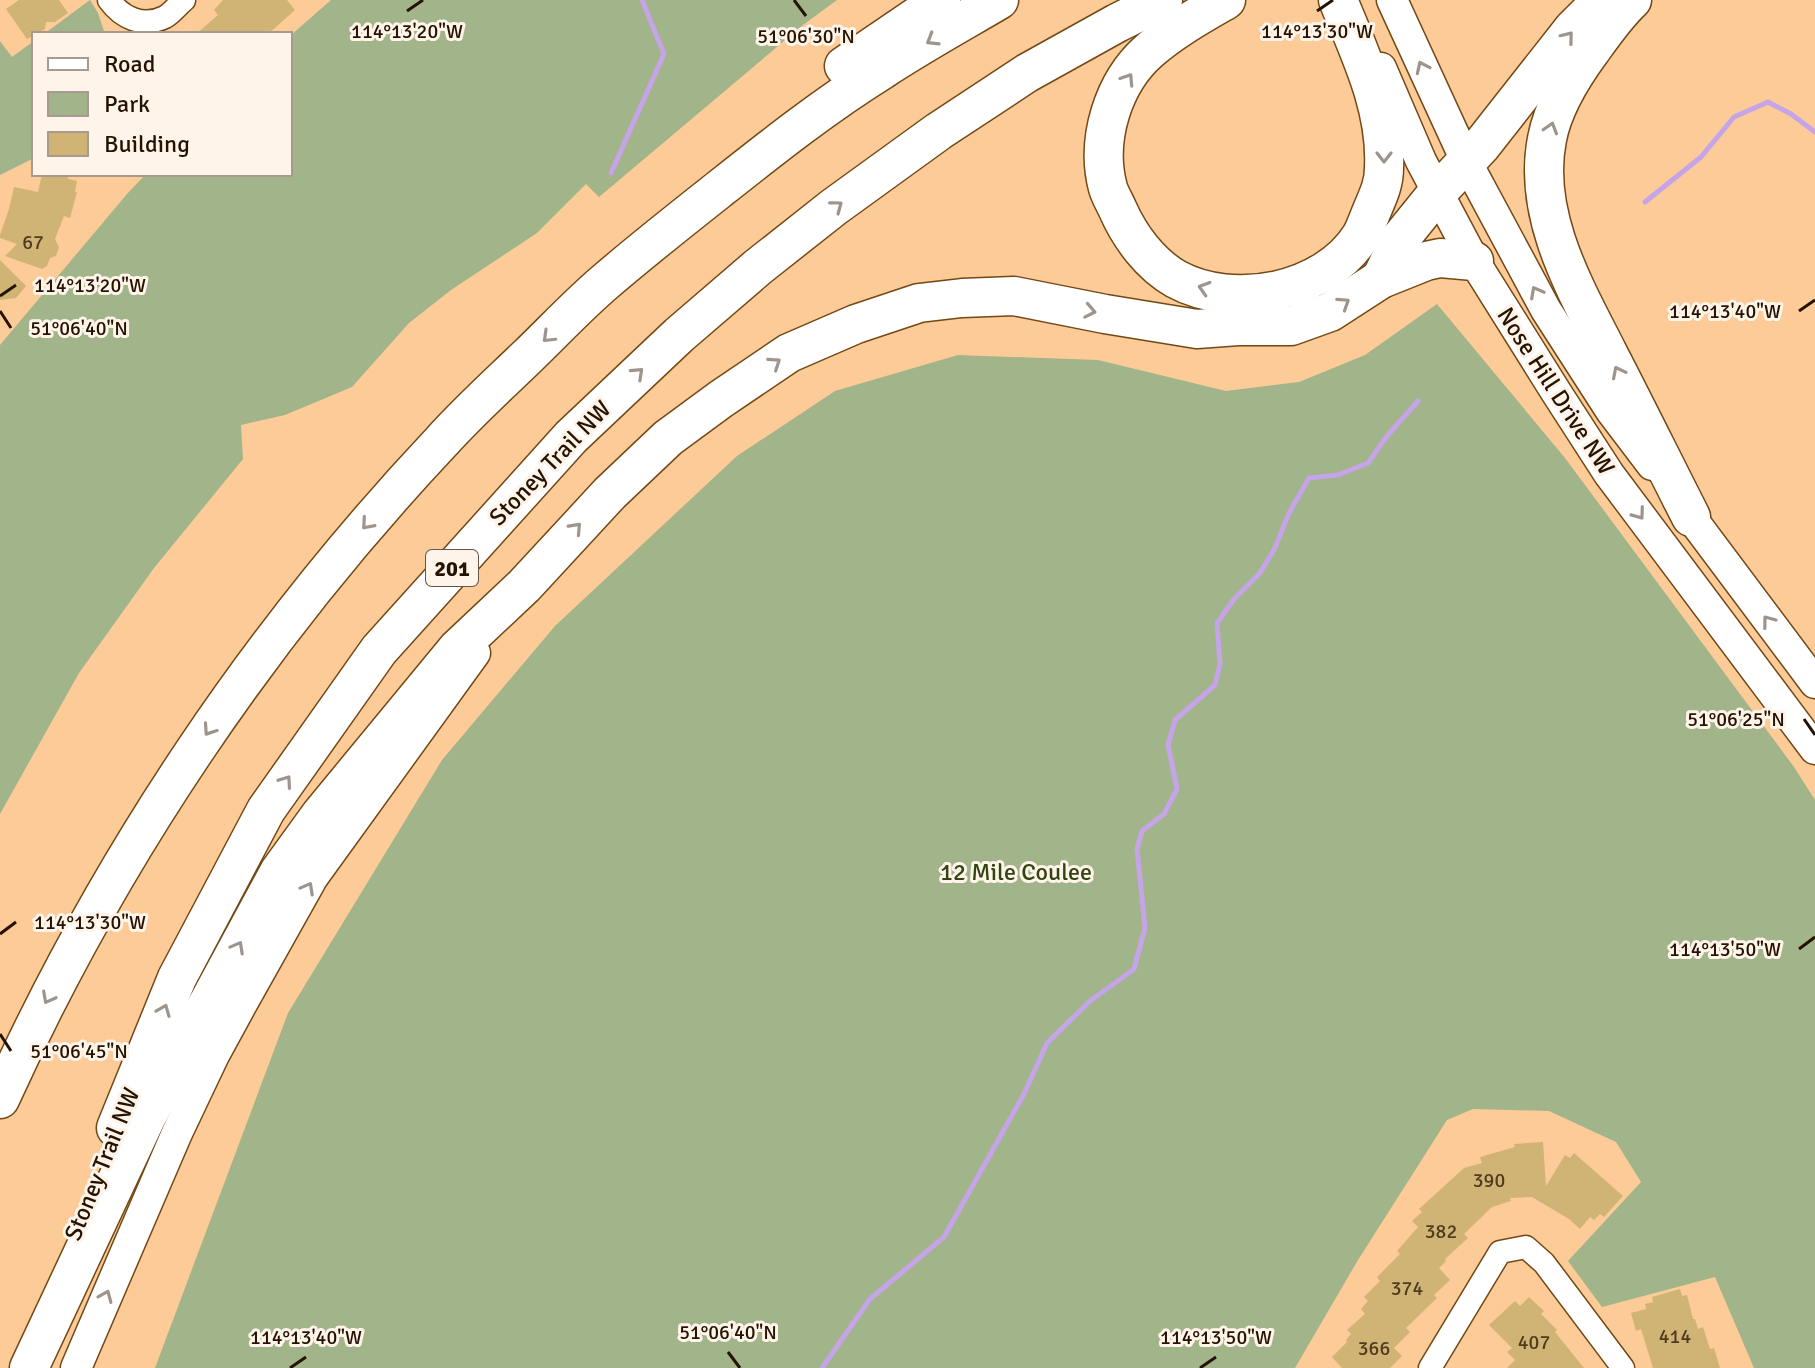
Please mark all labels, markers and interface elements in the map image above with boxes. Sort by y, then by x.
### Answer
text: 114°13'20"W [351,19,463,44]
text: 114°13'30"W [1261,19,1373,44]
text: 51°06'30"N [757,24,855,49]
one-way arrow [926,30,941,46]
legend [32,32,292,176]
one-way arrow [1558,32,1573,46]
text: Road [104,49,155,79]
one-way arrow [1416,61,1432,75]
one-way arrow [1118,73,1133,87]
text: Park [104,89,150,119]
one-way arrow [1542,122,1558,136]
text: Building [104,129,190,159]
one-way arrow [1375,151,1393,164]
one-way arrow [828,201,842,215]
house number: 67 [22,230,44,255]
text: 114°13'20"W [34,273,146,298]
one-way arrow [1198,281,1212,297]
one-way arrow [1530,285,1545,300]
one-way arrow [1335,298,1350,313]
text: 114°13'40"W [1669,299,1781,324]
street label: Nose Hill Drive NW [1491,301,1621,481]
one-way arrow [1084,302,1097,319]
text: 51°06'40"N [30,316,128,341]
one-way arrow [543,327,557,342]
one-way arrow [766,357,781,372]
one-way arrow [1612,366,1628,381]
one-way arrow [629,368,643,383]
street label: Stoney Trail NW [483,394,617,532]
one-way arrow [1629,505,1643,520]
one-way arrow [363,514,377,529]
one-way arrow [567,523,581,538]
road number: 201 [426,550,478,586]
one-way arrow [1764,615,1778,629]
text: 51°06'25"N [1687,707,1785,732]
one-way arrow [204,721,219,735]
one-way arrow [276,776,291,790]
park label: 12 Mile Coulee [940,857,1092,887]
one-way arrow [298,881,313,896]
text: 114°13'30"W [34,910,146,935]
text: 114°13'50"W [1669,937,1781,962]
one-way arrow [229,941,244,956]
one-way arrow [43,990,58,1005]
one-way arrow [154,1004,171,1018]
text: 51°06'45"N [30,1039,128,1064]
street label: Stoney Trail NW [58,1083,146,1245]
house number: 390 [1473,1168,1505,1193]
house number: 382 [1425,1219,1457,1244]
house number: 374 [1391,1276,1423,1301]
one-way arrow [97,1290,113,1305]
text: 51°06'40"N [679,1320,777,1345]
house number: 414 [1659,1324,1691,1349]
text: 114°13'40"W [250,1325,362,1350]
text: 114°13'50"W [1160,1325,1272,1350]
house number: 407 [1518,1330,1550,1355]
house number: 366 [1358,1336,1390,1361]

